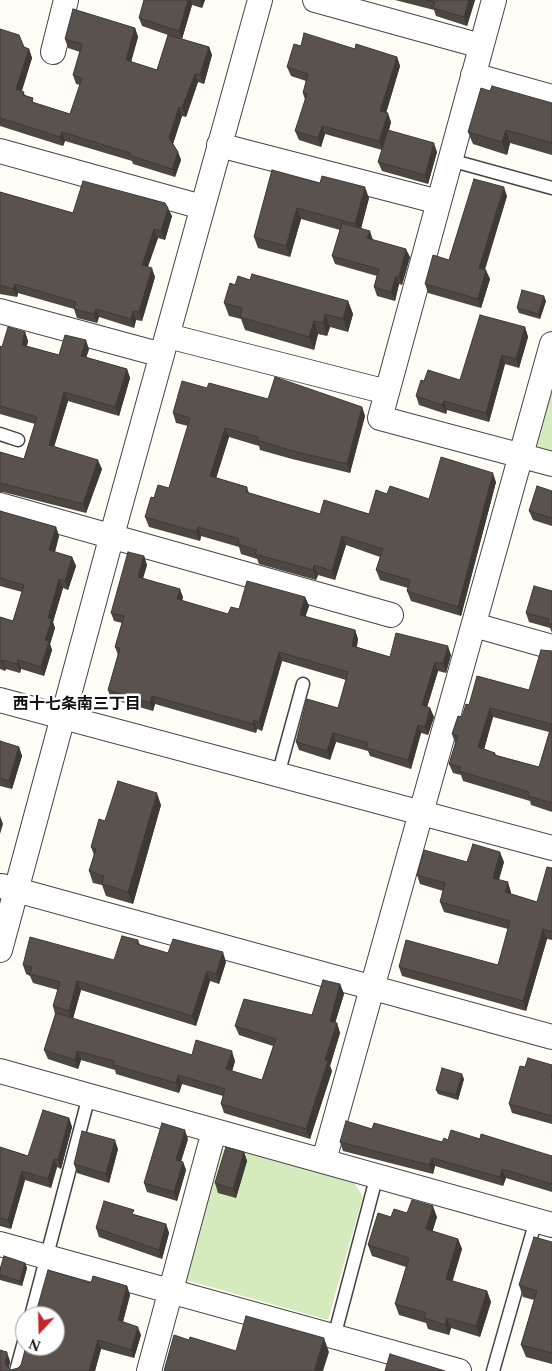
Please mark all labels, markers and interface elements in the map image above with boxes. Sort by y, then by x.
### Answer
district label: 西十七条南三丁目 [13,696,141,716]
north arrow [15,1306,65,1356]
text: N [26,1333,44,1356]

